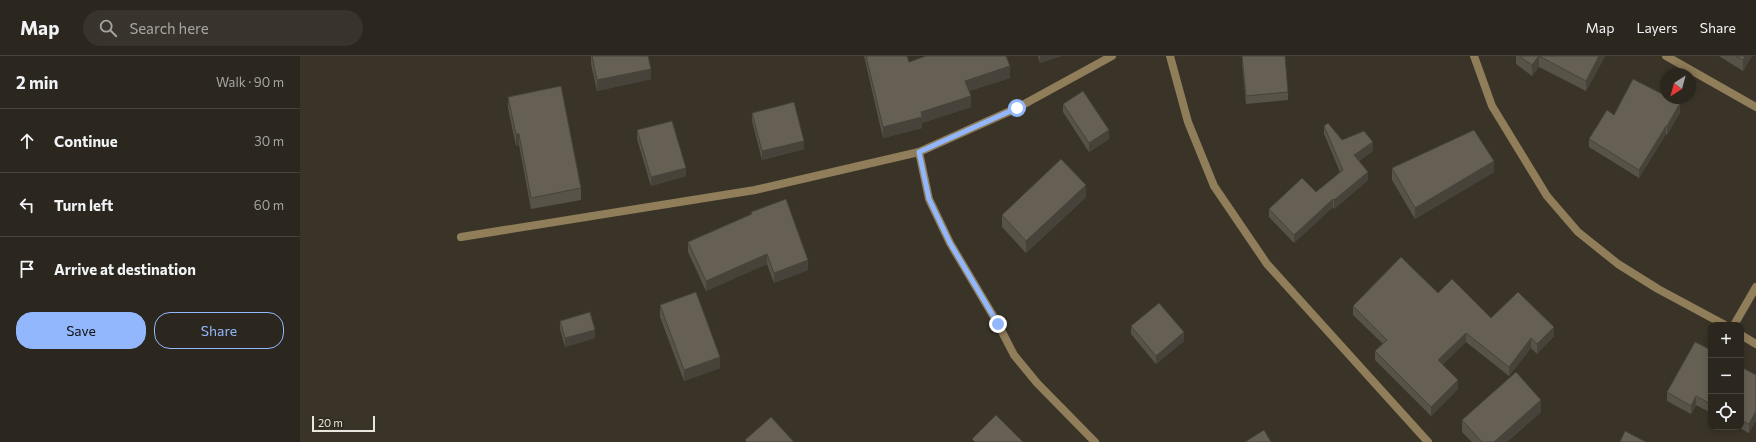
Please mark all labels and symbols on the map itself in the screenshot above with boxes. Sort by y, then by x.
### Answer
north arrow [1660,68,1696,104]
route start [1008,99,1026,117]
route end [989,315,1007,333]
scale bar [312,414,375,433]

